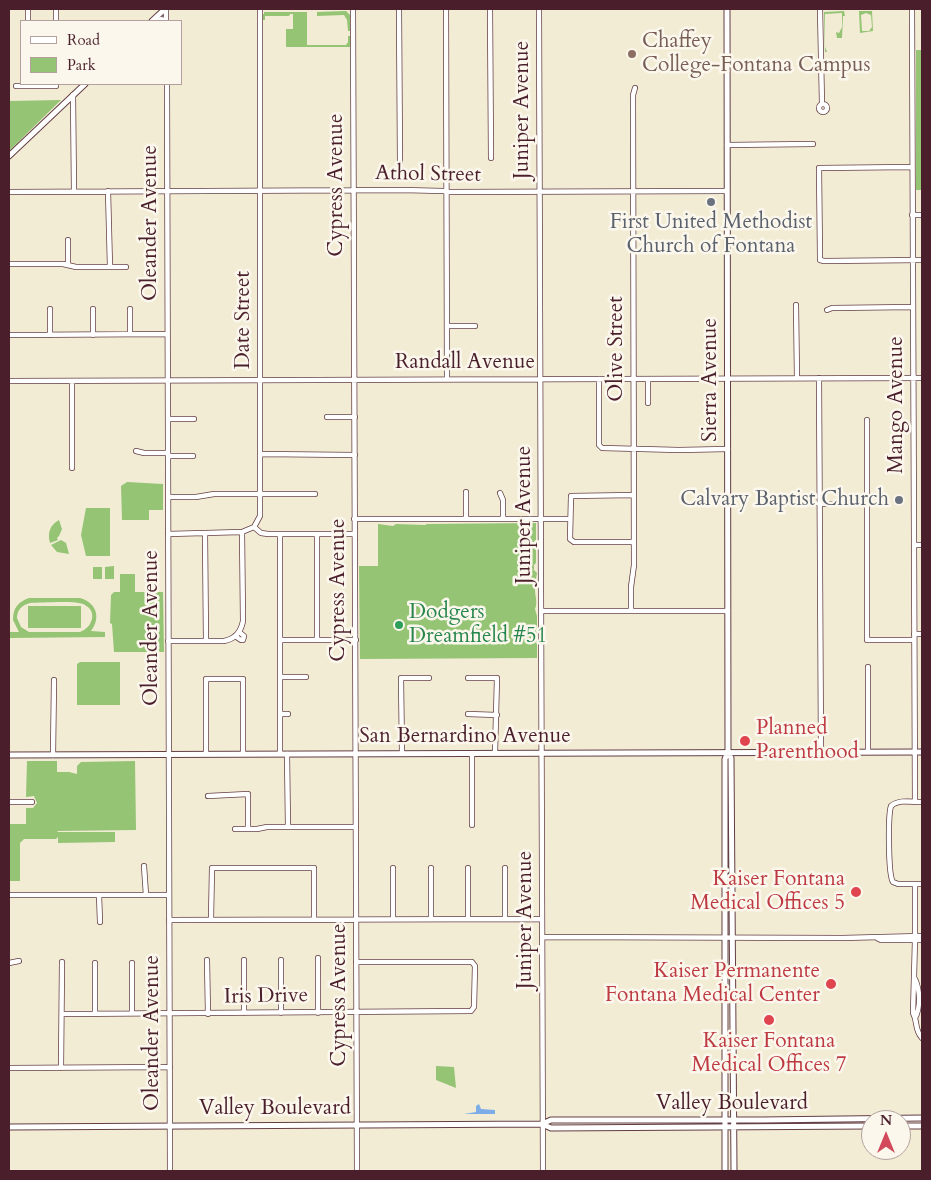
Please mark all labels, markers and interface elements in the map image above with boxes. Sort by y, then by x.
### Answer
legend [20,20,182,85]
place label: Chaffey College-Fontana Campus [642,29,871,79]
text: Road [67,30,100,50]
street label: Juniper Avenue [510,41,536,179]
marker: Chaffey College-Fontana Campus [626,48,638,60]
text: Park [67,55,96,75]
street label: Cypress Avenue [324,113,350,257]
street label: Oleander Avenue [138,145,164,301]
street label: Athol Street [375,161,481,189]
marker: First United Methodist Church of Fontana [705,196,717,208]
place label: First United Methodist Church of Fontana [610,210,812,260]
street label: Date Street [231,271,257,369]
street label: Olive Street [604,296,630,402]
street label: Sierra Avenue [698,318,724,442]
street label: Mango Avenue [884,336,910,474]
street label: Randall Avenue [395,350,535,376]
street label: Juniper Avenue [512,446,538,584]
place label: Calvary Baptist Church [680,487,889,513]
marker: Calvary Baptist Church [893,494,905,506]
street label: Cypress Avenue [326,518,352,662]
street label: Oleander Avenue [139,550,165,706]
place label: Dodgers Dreamfield #51 [409,600,547,650]
marker: Dodgers Dreamfield #51 [393,619,405,631]
place label: Planned Parenthood [756,716,859,766]
street label: San Bernardino Avenue [359,724,571,750]
marker: Planned Parenthood [738,734,752,748]
street label: Juniper Avenue [513,851,539,989]
place label: Kaiser Fontana Medical Offices 5 [690,867,845,917]
marker: Kaiser Fontana Medical Offices 5 [849,885,863,899]
street label: Cypress Avenue [327,923,353,1067]
street label: Oleander Avenue [140,955,166,1111]
place label: Kaiser Permanente Fontana Medical Center [605,959,820,1009]
marker: Kaiser Permanente Fontana Medical Center [824,977,838,991]
street label: Iris Drive [224,984,308,1010]
marker: Kaiser Fontana Medical Offices 7 [762,1013,776,1027]
place label: Kaiser Fontana Medical Offices 7 [692,1029,846,1079]
street label: Valley Boulevard [656,1091,808,1117]
street label: Valley Boulevard [199,1096,351,1122]
north arrow [861,1110,911,1160]
text: N [880,1111,892,1130]

